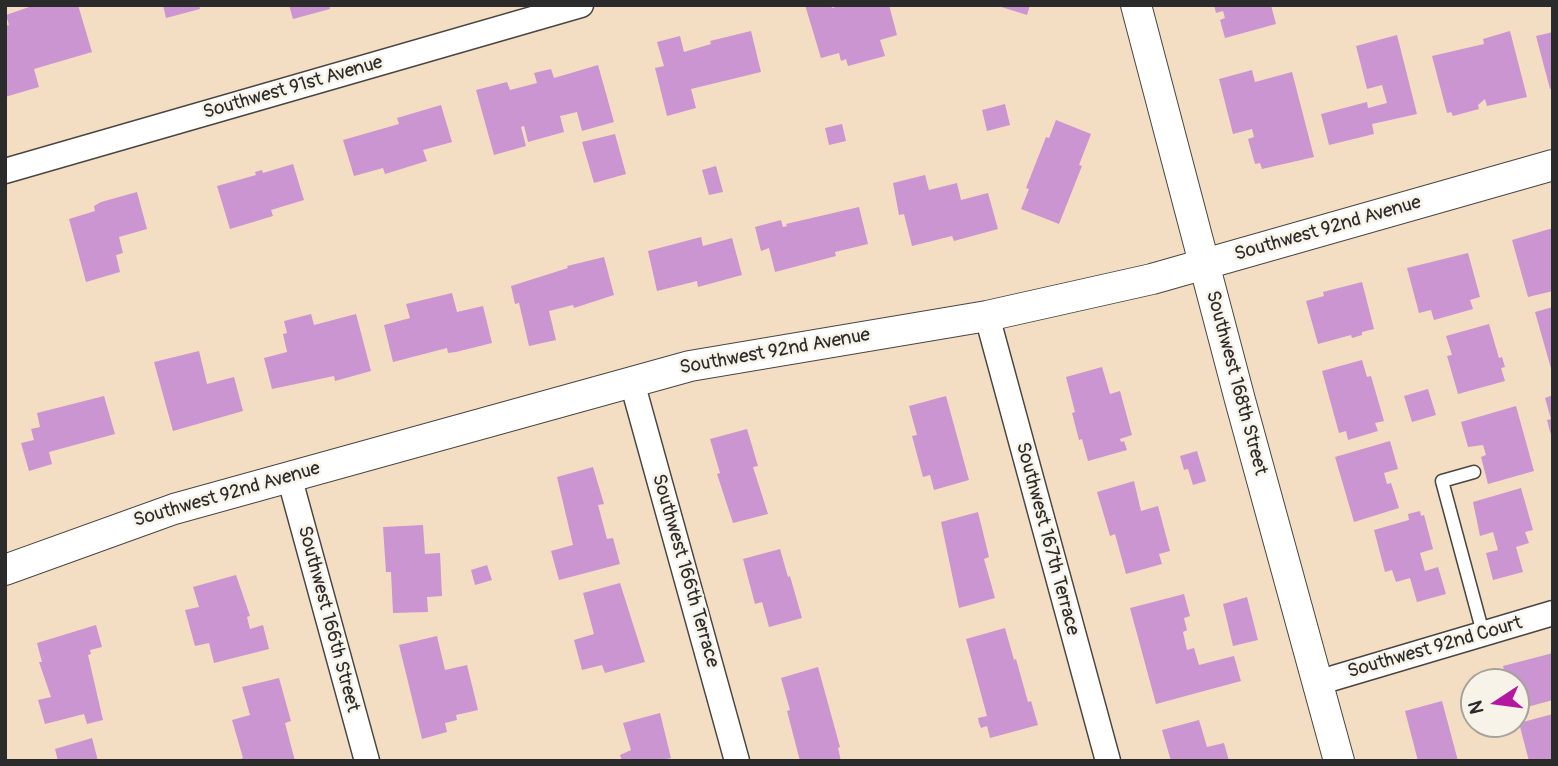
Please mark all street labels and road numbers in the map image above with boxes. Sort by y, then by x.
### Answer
street label: Southwest 91st Avenue [201,51,385,125]
street label: Southwest 92nd Avenue [1232,191,1424,267]
street label: Southwest 168th Street [1200,288,1272,478]
street label: Southwest 92nd Avenue [678,324,872,380]
street label: Southwest 167th Terrace [1010,440,1084,638]
street label: Southwest 92nd Avenue [131,457,323,533]
street label: Southwest 166th Terrace [646,472,724,670]
street label: Southwest 166th Street [292,523,364,715]
street label: Southwest 92nd Court [1345,612,1525,684]

